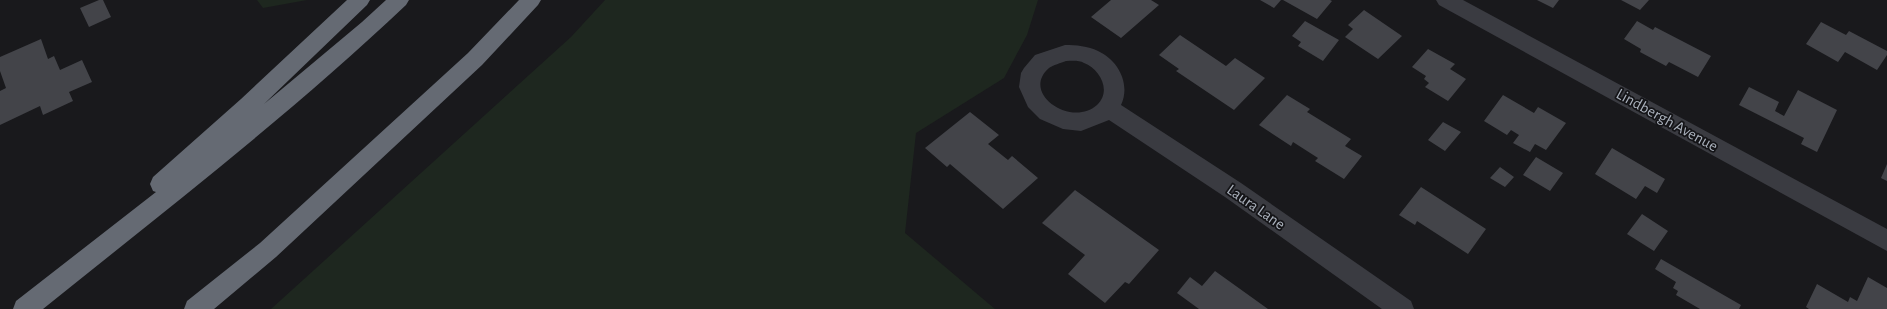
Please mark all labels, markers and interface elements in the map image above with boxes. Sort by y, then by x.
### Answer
street label: Lindbergh Avenue [1614,86,1720,154]
street label: Laura Lane [1224,181,1288,233]

